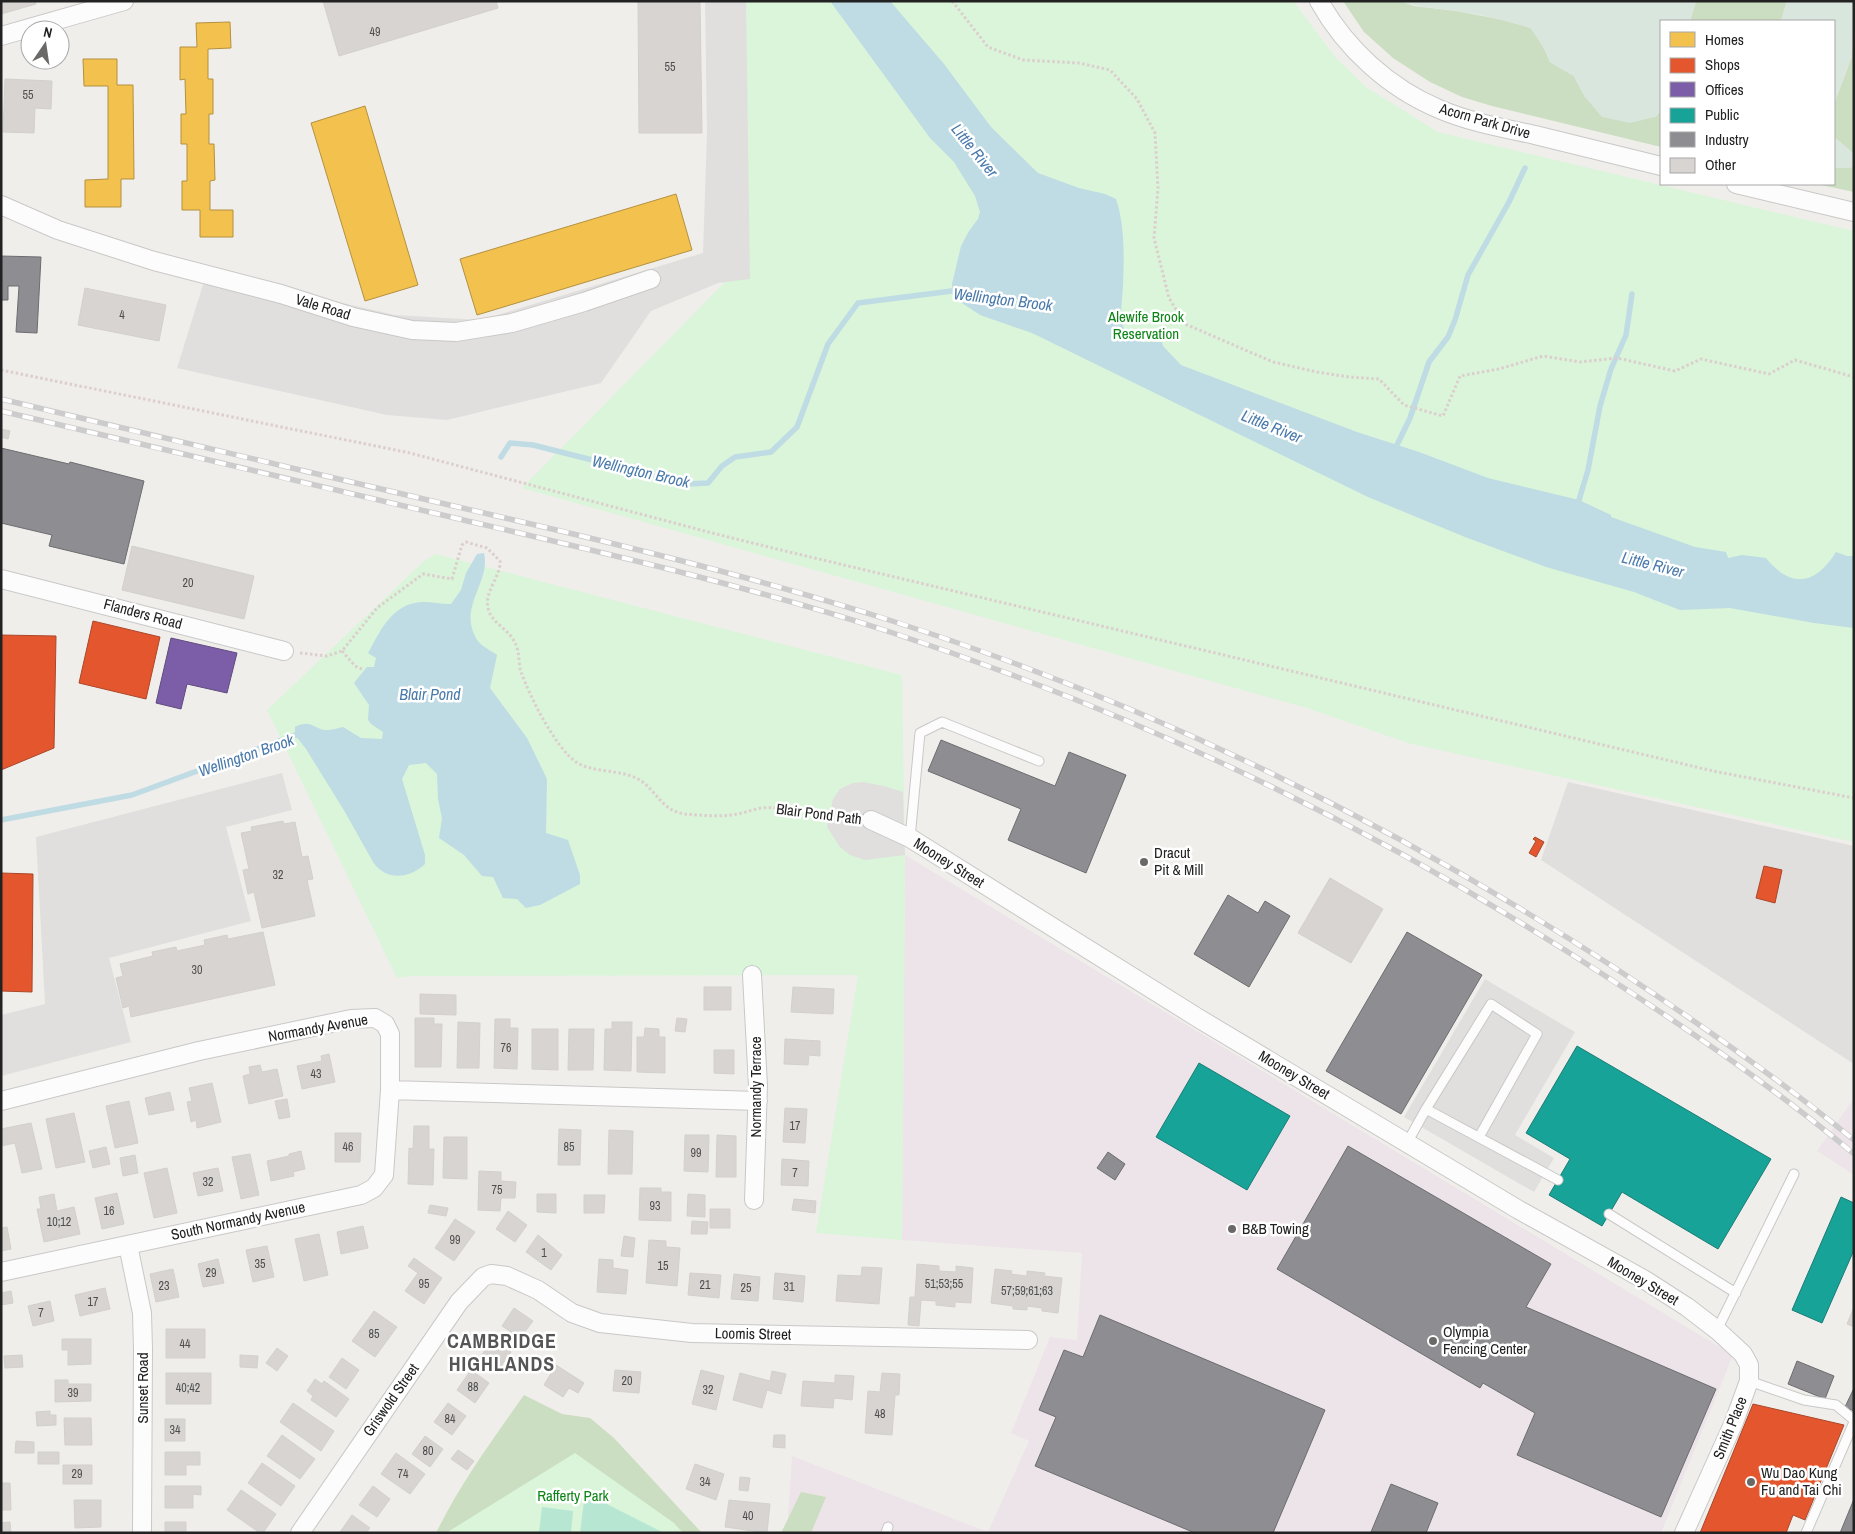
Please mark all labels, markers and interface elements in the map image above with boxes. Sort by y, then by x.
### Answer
north arrow [20,20,70,70]
legend [1660,20,1835,185]
text: N [42,23,54,42]
house number: 49 [370,24,380,40]
text: Homes [1705,29,1744,50]
text: Shops [1705,54,1740,75]
house number: 55 [665,59,676,75]
text: Offices [1705,79,1744,100]
house number: 55 [23,87,34,103]
street label: Acorn Park Drive [1436,97,1533,144]
text: Public [1705,104,1739,125]
water label: Little River [946,118,1004,182]
text: Industry [1705,129,1750,150]
text: Other [1705,154,1736,175]
water label: Wellington Brook [952,282,1054,316]
street label: Vale Road [293,288,353,325]
park label: Alewife Brook Reservation [1107,306,1185,344]
house number: 4 [119,307,125,323]
water label: Little River [1238,404,1306,448]
water label: Wellington Brook [590,449,692,493]
water label: Little River [1620,546,1687,582]
house number: 20 [183,575,193,591]
street label: Flanders Road [101,593,185,634]
water label: Blair Pond [399,683,461,705]
water label: Wellington Brook [195,728,297,782]
street label: Blair Pond Path [775,798,863,829]
street label: Mooney Street [910,832,989,893]
place label: Dracut Pit & Mill [1154,842,1203,880]
marker: Dracut Pit & Mill [1138,856,1150,868]
house number: 32 [273,867,283,883]
house number: 30 [192,962,202,978]
street label: Normandy Avenue [266,1008,370,1047]
street label: Normandy Terrace [745,1036,766,1137]
house number: 76 [501,1040,511,1056]
street label: Mooney Street [1255,1045,1334,1104]
house number: 43 [311,1066,321,1082]
house number: 17 [790,1118,801,1134]
house number: 46 [343,1139,353,1155]
house number: 85 [564,1139,575,1155]
house number: 99 [691,1145,701,1161]
house number: 7 [792,1165,798,1181]
house number: 32 [203,1174,213,1190]
house number: 75 [492,1182,503,1198]
street label: South Normandy Avenue [169,1196,307,1245]
house number: 93 [650,1198,660,1214]
house number: 16 [104,1203,114,1219]
house number: 10;12 [47,1214,71,1230]
place label: B&B Towing [1242,1218,1309,1239]
marker: B&B Towing [1226,1223,1238,1235]
house number: 99 [450,1232,460,1248]
house number: 1 [541,1245,547,1261]
street label: Mooney Street [1604,1251,1683,1310]
house number: 35 [255,1256,266,1272]
house number: 15 [658,1258,669,1274]
house number: 29 [206,1265,216,1281]
house number: 95 [419,1276,430,1292]
house number: 51;53;55 [925,1276,964,1292]
house number: 21 [700,1277,711,1293]
house number: 23 [159,1278,169,1294]
house number: 31 [784,1279,795,1295]
house number: 25 [741,1280,752,1296]
house number: 57;59;61;63 [1001,1283,1053,1299]
house number: 17 [88,1294,99,1310]
house number: 7 [38,1305,44,1321]
place label: Olympia Fencing Center [1443,1321,1527,1359]
street label: Loomis Street [715,1322,792,1345]
house number: 85 [369,1326,380,1342]
district label: CAMBRIDGE HIGHLANDS [447,1327,557,1377]
marker: Olympia Fencing Center [1427,1335,1439,1347]
house number: 44 [180,1336,191,1352]
street label: Sunset Road [132,1352,153,1424]
street label: Griswold Street [358,1358,424,1440]
house number: 20 [622,1373,632,1389]
house number: 88 [468,1379,478,1395]
house number: 40;42 [176,1380,200,1396]
house number: 32 [703,1382,713,1398]
house number: 39 [68,1385,78,1401]
street label: Smith Place [1707,1393,1752,1462]
house number: 48 [875,1406,885,1422]
house number: 84 [445,1411,456,1427]
house number: 34 [170,1422,181,1438]
house number: 80 [423,1443,433,1459]
place label: Wu Dao Kung Fu and Tai Chi [1761,1462,1842,1500]
house number: 29 [72,1466,82,1482]
house number: 74 [398,1466,409,1482]
house number: 34 [700,1474,711,1490]
marker: Wu Dao Kung Fu and Tai Chi [1745,1476,1757,1488]
park label: Rafferty Park [537,1485,610,1506]
house number: 40 [743,1508,753,1524]

